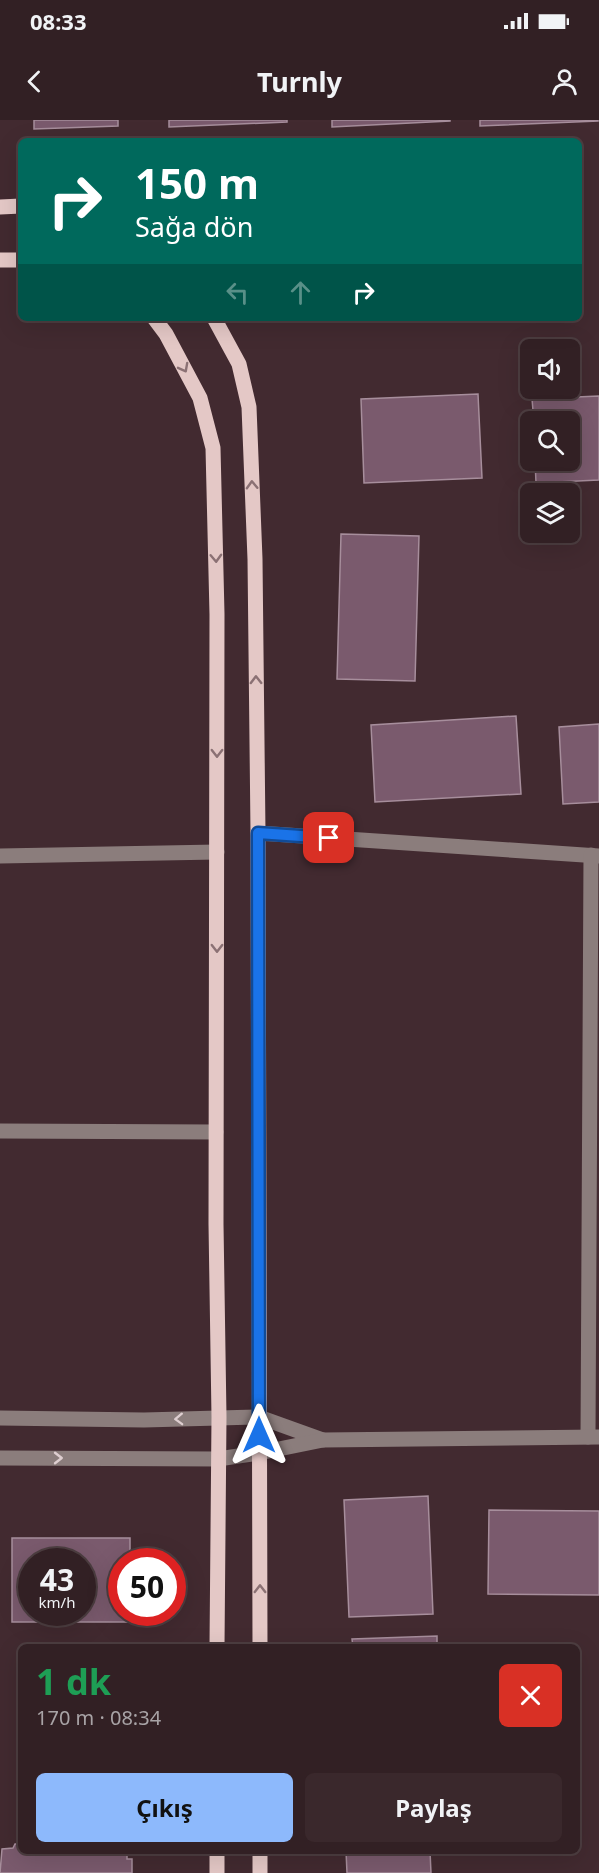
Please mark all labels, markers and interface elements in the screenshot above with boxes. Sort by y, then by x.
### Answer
text: 08:33 [30,6,87,36]
text: Turnly [257,63,342,100]
icon: back [18,65,51,98]
icon: person [548,65,581,98]
text: 150 m [135,154,259,211]
icon: right [36,162,114,240]
text: Sağa dön [135,208,253,245]
icon: left [221,276,254,309]
icon: ahead [284,276,317,309]
icon: right [347,276,380,309]
map controls [520,339,580,543]
button: sound [520,339,580,399]
one-way arrow [177,362,188,373]
button: search [520,411,580,471]
one-way arrow [246,480,258,489]
button: layers [520,483,580,543]
one-way arrow [209,553,222,562]
one-way arrow [250,675,262,684]
one-way arrow [211,748,223,757]
pin [303,812,354,863]
icon: arrive [312,821,345,854]
one-way arrow [211,943,223,952]
position arrow [227,1403,291,1467]
one-way arrow [175,1412,184,1425]
one-way arrow [54,1452,63,1464]
speed limit sign: 50 [108,1548,186,1626]
text: 43 [40,1559,74,1600]
one-way arrow [254,1584,266,1593]
text: km/h [39,1592,75,1612]
text: 1 dk [36,1657,111,1706]
button: close [499,1664,562,1727]
text: 170 m · 08:34 [36,1704,161,1731]
button: Çıkış [36,1773,293,1842]
button: Paylaş [305,1773,562,1842]

